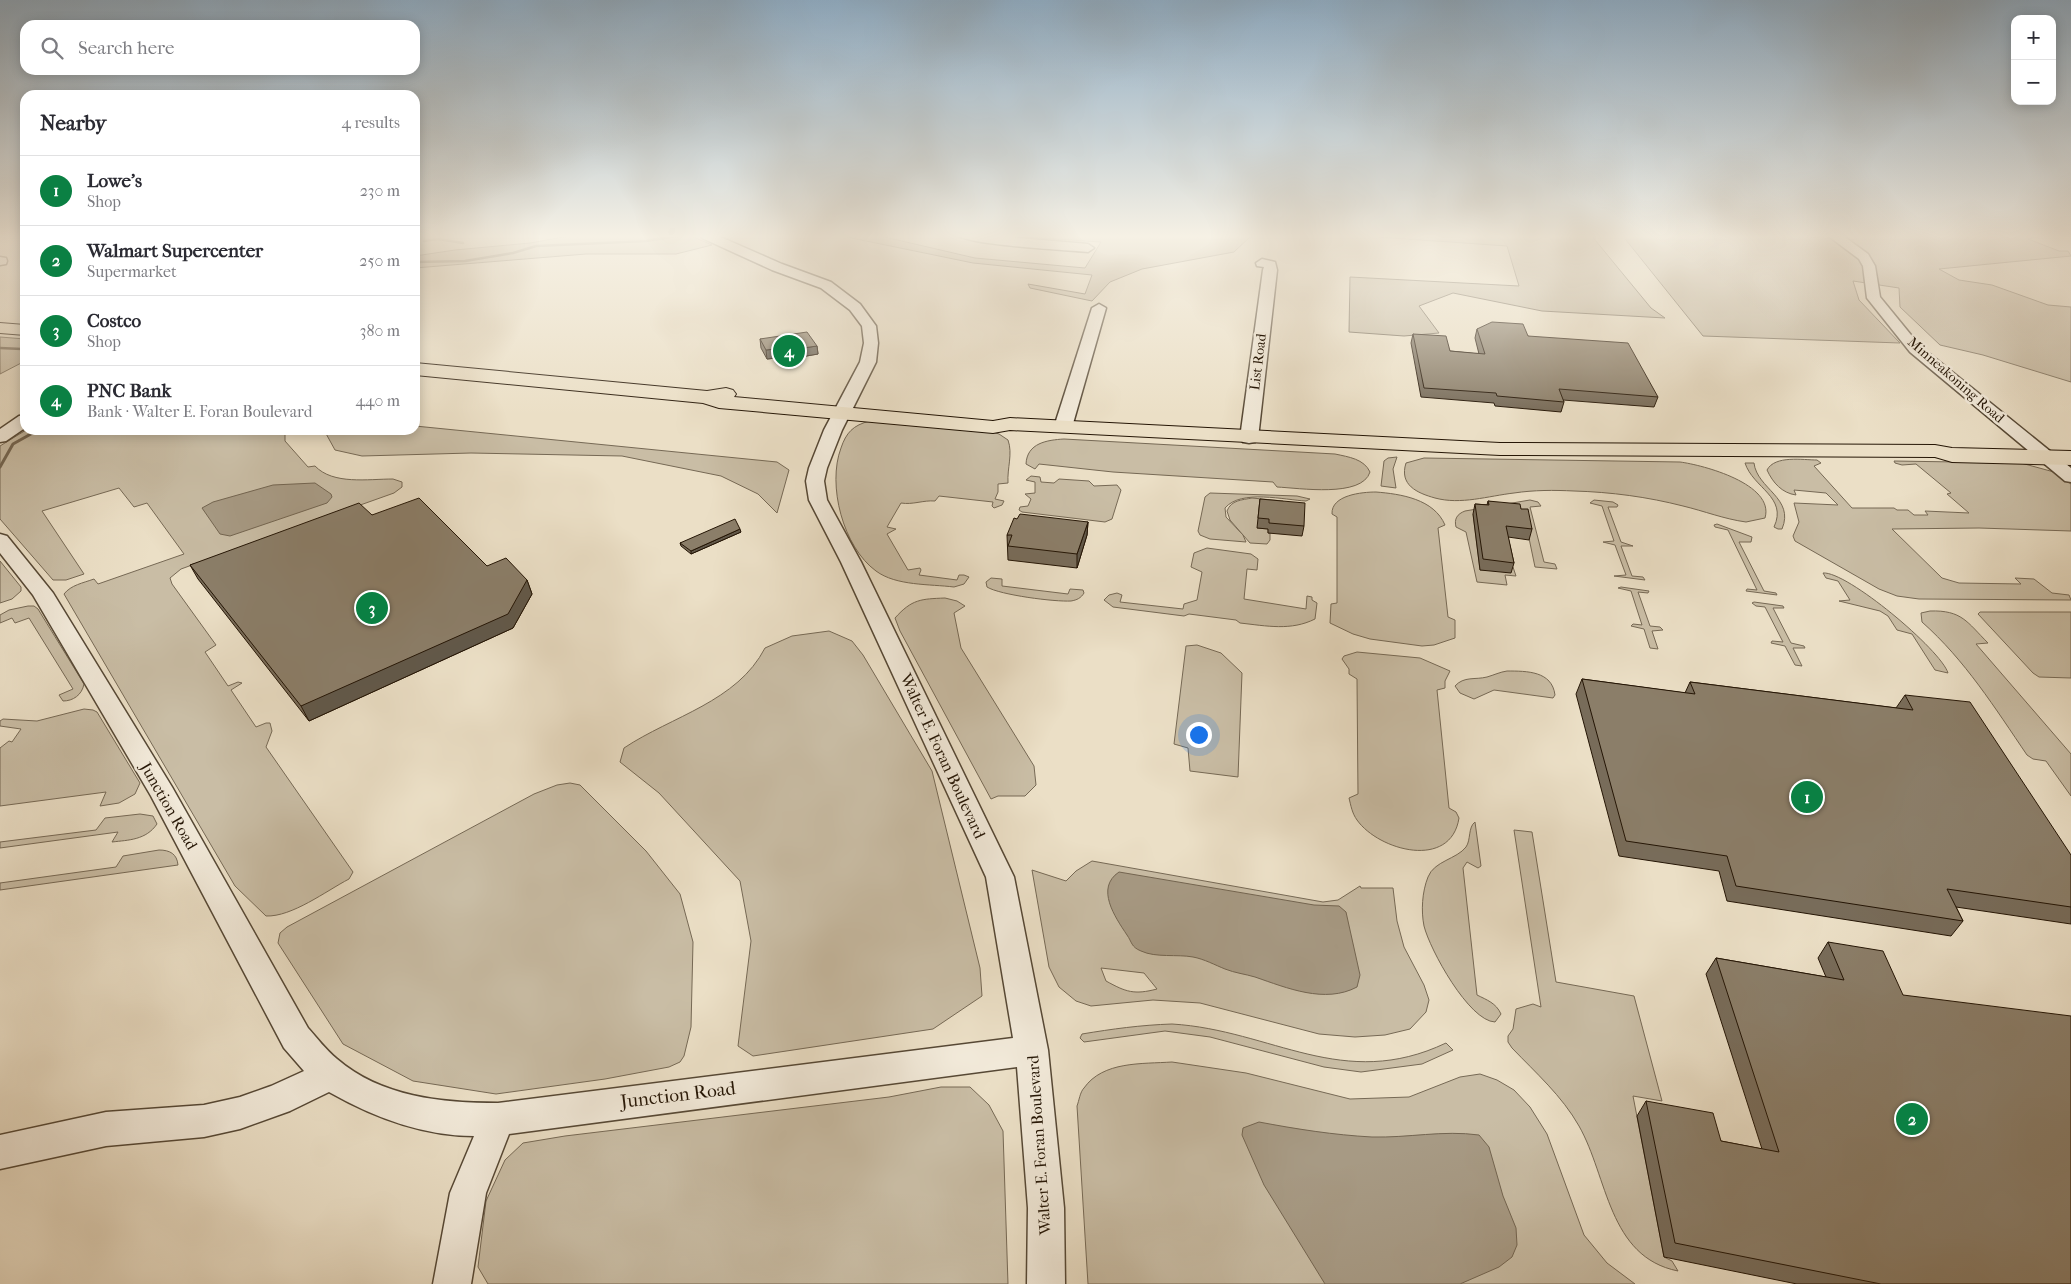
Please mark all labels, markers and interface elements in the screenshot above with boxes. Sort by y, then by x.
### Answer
map controls [2011,15,2056,105]
button: + [2011,15,2056,60]
search box [20,20,420,75]
icon: search [38,34,66,62]
text: Search here [78,37,174,59]
button: − [2011,60,2056,105]
text: Nearby [40,111,106,135]
text: 4 results [342,113,400,132]
text: Lowe's [87,170,142,192]
text: 1 [53,181,59,200]
text: 230 m [360,181,400,200]
text: Shop [87,192,121,211]
text: Walmart Supercenter [87,240,263,262]
text: 2 [52,251,60,270]
text: 250 m [359,251,400,270]
text: Supermarket [87,262,177,281]
text: Costco [87,310,141,332]
text: 3 [53,321,59,340]
text: 380 m [360,321,400,340]
text: Shop [87,332,121,351]
pin: 4 [773,332,805,370]
street label: List Road [1246,332,1270,391]
street label: Minneakoning Road [1904,333,2008,427]
text: PNC Bank [87,380,171,402]
text: 4 [51,391,61,410]
text: 440 m [355,391,400,410]
text: Bank · Walter E. Foran Boulevard [87,402,312,421]
pin: 3 [356,589,388,627]
street label: Walter E. Foran Boulevard [896,670,990,842]
your location [1186,722,1212,748]
street label: Junction Road [135,757,202,853]
pin: 1 [1791,778,1823,816]
street label: Walter E. Foran Boulevard [1023,1054,1055,1236]
street label: Junction Road [617,1077,738,1113]
pin: 2 [1896,1100,1928,1138]

